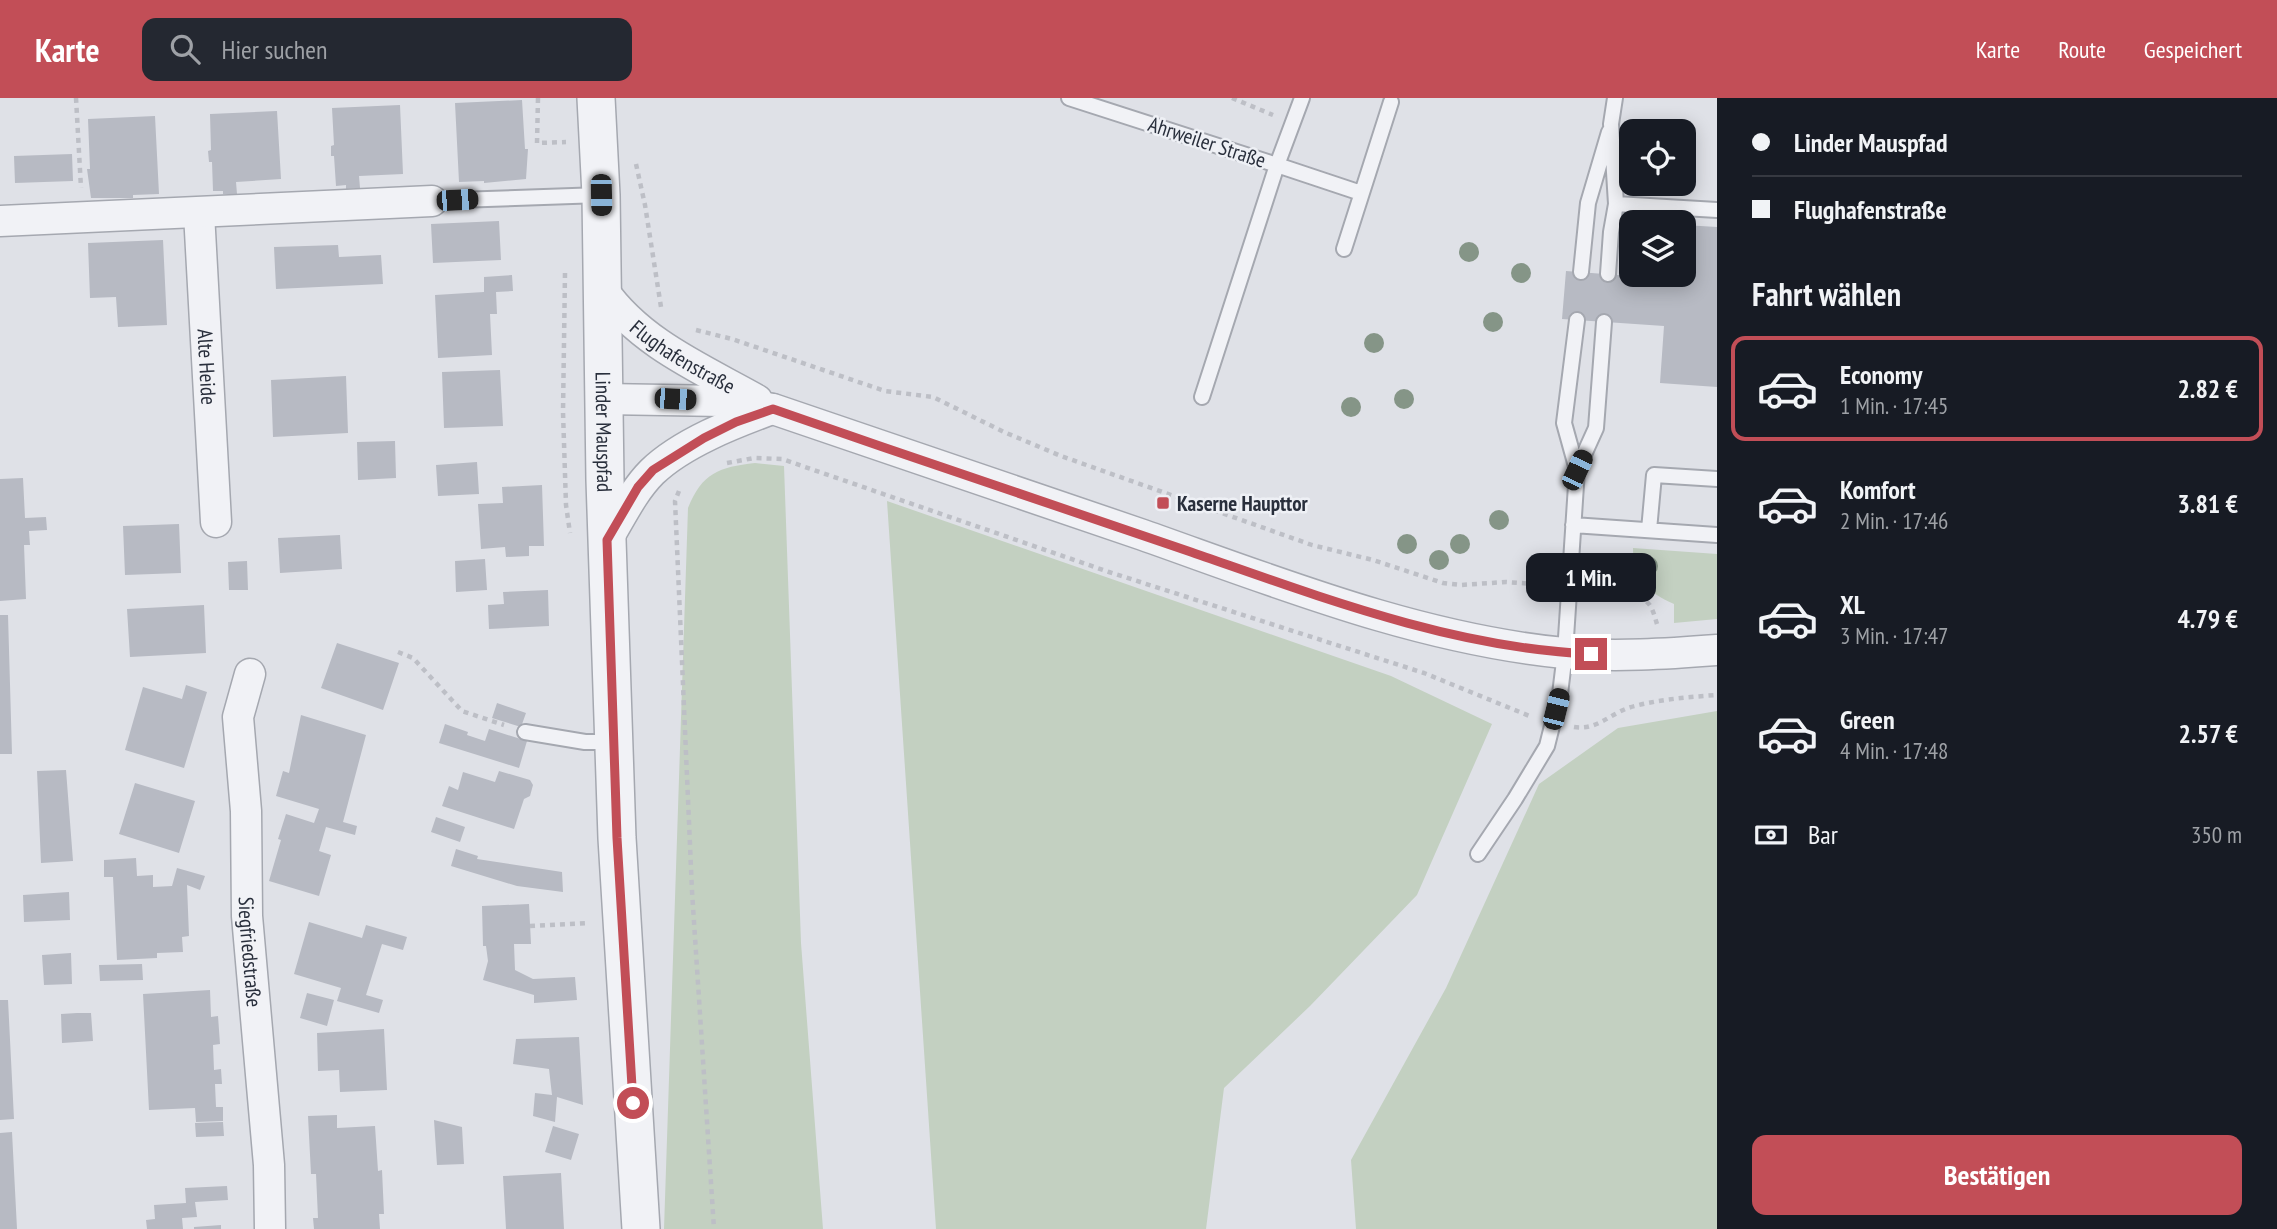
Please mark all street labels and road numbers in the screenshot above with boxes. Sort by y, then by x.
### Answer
street label: Ahrweiler Straße [1145,110,1269,174]
street label: Flughafenstraße [625,314,740,399]
street label: Alte Heide [192,328,223,405]
street label: Linder Mauspfad [590,371,619,492]
street label: Siegfriedstraße [233,897,268,1008]

